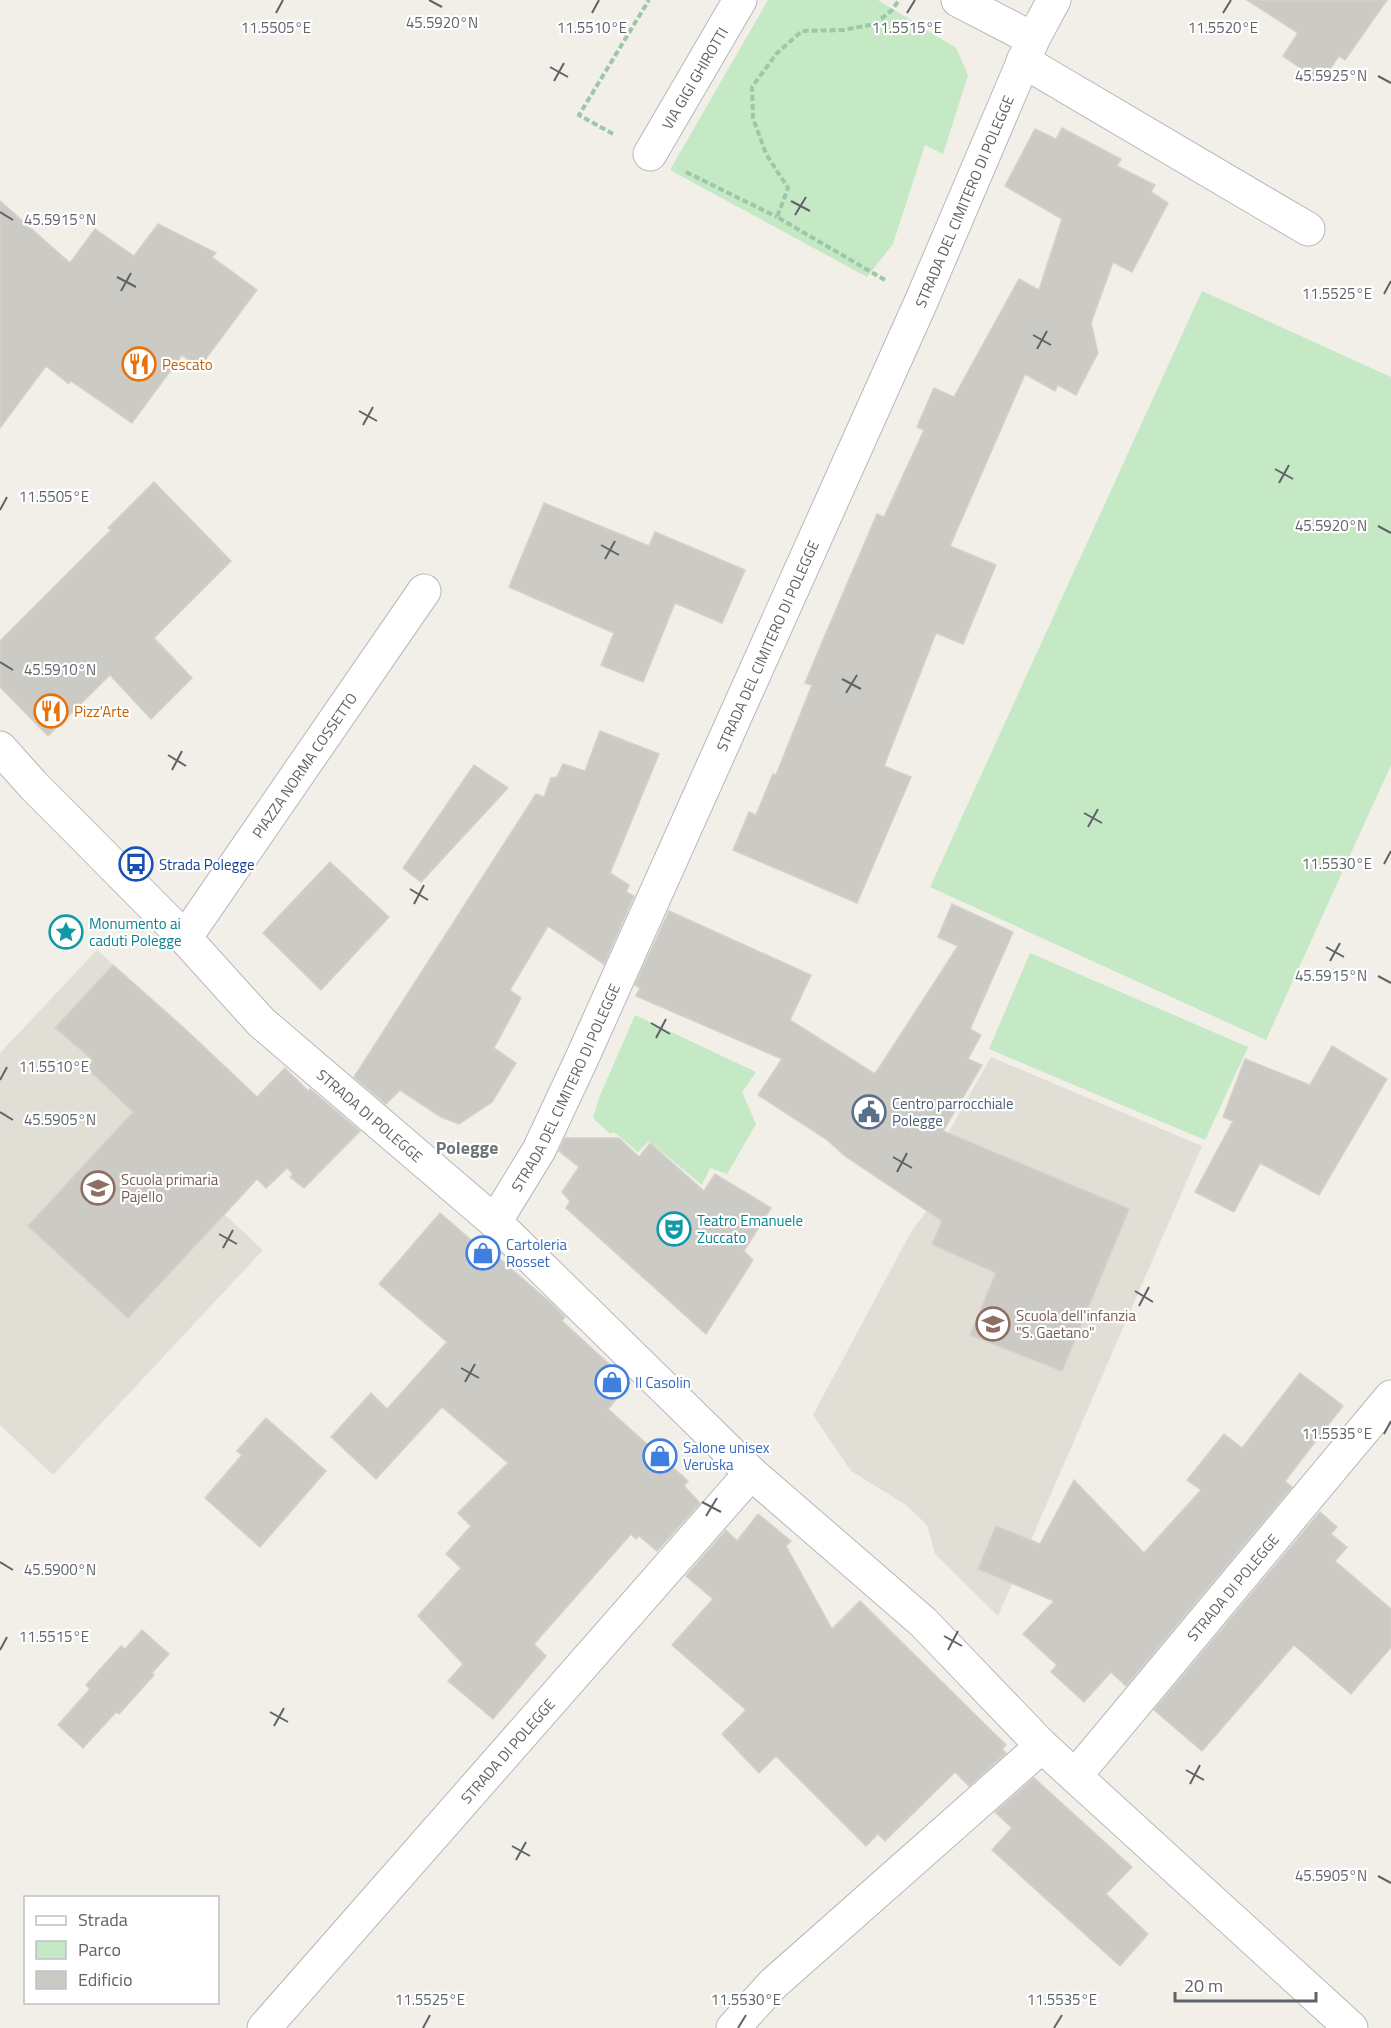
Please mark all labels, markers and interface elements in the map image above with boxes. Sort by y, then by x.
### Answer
text: 45.5920°N [406,11,478,34]
text: 11.5505°E [241,16,311,39]
text: 11.5510°E [557,16,627,39]
text: 11.5515°E [872,16,942,39]
text: 11.5520°E [1188,16,1258,39]
street label: VIA GIGI GHIROTTI [655,22,733,134]
text: 45.5925°N [1295,64,1367,87]
street label: STRADA DEL CIMITERO DI POLEGGE [909,91,1019,311]
text: 45.5915°N [24,208,96,231]
text: 11.5525°E [1302,282,1372,305]
restaurant icon: Pescato [121,346,157,382]
place label: Pescato [162,353,213,376]
text: 11.5505°E [19,485,89,508]
text: 45.5920°N [1295,514,1367,537]
street label: STRADA DEL CIMITERO DI POLEGGE [710,536,824,755]
text: 45.5910°N [24,658,96,681]
street label: PIAZZA NORMA COSSETTO [246,688,362,842]
restaurant icon: Pizz'Arte [33,693,69,729]
place label: Pizz'Arte [74,700,129,723]
bus stop icon: Strada Polegge [118,846,154,882]
text: 11.5530°E [1302,852,1372,875]
place label: Strada Polegge [159,853,255,876]
place label: Monumento ai caduti Polegge [89,912,182,952]
place icon: Monumento ai caduti Polegge [48,914,84,950]
text: 45.5915°N [1295,964,1367,987]
street label: STRADA DEL CIMITERO DI POLEGGE [505,980,626,1196]
text: 11.5510°E [19,1055,89,1078]
street label: STRADA DI POLEGGE [312,1063,428,1167]
place label: Centro parrocchiale Polegge [892,1092,1014,1132]
public building icon: Centro parrocchiale Polegge [851,1094,887,1130]
text: 45.5905°N [24,1108,96,1131]
district label: Polegge [436,1134,498,1161]
place label: Scuola primaria Pajello [121,1168,219,1208]
school or university icon: Scuola primaria Pajello [80,1170,116,1206]
place label: Teatro Emanuele Zuccato [697,1209,803,1249]
theatre icon: Teatro Emanuele Zuccato [656,1211,692,1247]
place label: Cartoleria Rosset [506,1233,568,1273]
shop icon: Cartoleria Rosset [465,1235,501,1271]
place label: Scuola dell'infanzia "S. Gaetano" [1016,1304,1136,1344]
school or university icon: Scuola dell'infanzia "S. Gaetano" [975,1306,1011,1342]
shop icon: Il Casolin [594,1364,630,1400]
place label: Il Casolin [635,1371,691,1394]
text: 11.5535°E [1302,1422,1372,1445]
place label: Salone unisex Veruska [683,1436,770,1476]
shop icon: Salone unisex Veruska [642,1438,678,1474]
street label: STRADA DI POLEGGE [1181,1528,1284,1646]
text: 45.5900°N [24,1558,96,1581]
text: 11.5515°E [19,1625,89,1648]
street label: STRADA DI POLEGGE [455,1693,560,1808]
text: 45.5905°N [1295,1864,1367,1887]
legend [24,1896,219,2004]
text: Strada [78,1906,128,1933]
text: Parco [78,1936,121,1963]
scale bar [1175,1965,1316,2003]
text: Edificio [78,1966,132,1993]
text: 20 m [1184,1972,1223,1999]
text: 11.5525°E [395,1988,465,2011]
text: 11.5530°E [711,1988,781,2011]
text: 11.5535°E [1027,1988,1097,2011]

